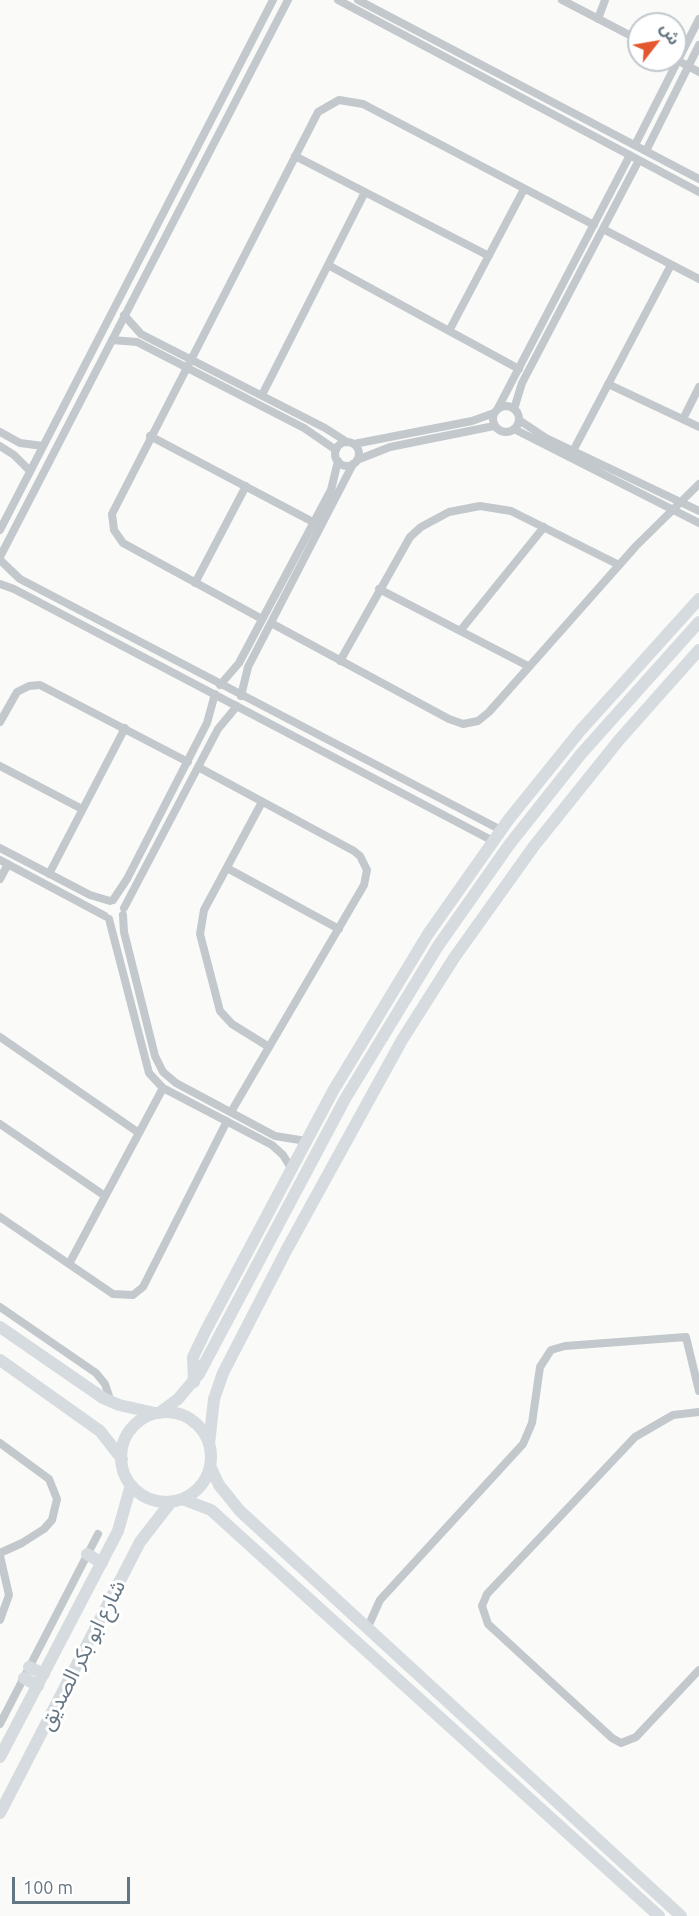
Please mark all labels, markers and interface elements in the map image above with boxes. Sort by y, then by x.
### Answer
north arrow [627,12,687,72]
text: ش [657,20,684,48]
street label: شارع ابو بكر الصديق [33,1576,131,1734]
scale bar [15,1865,134,1903]
text: 100 m [23,1877,73,1897]

